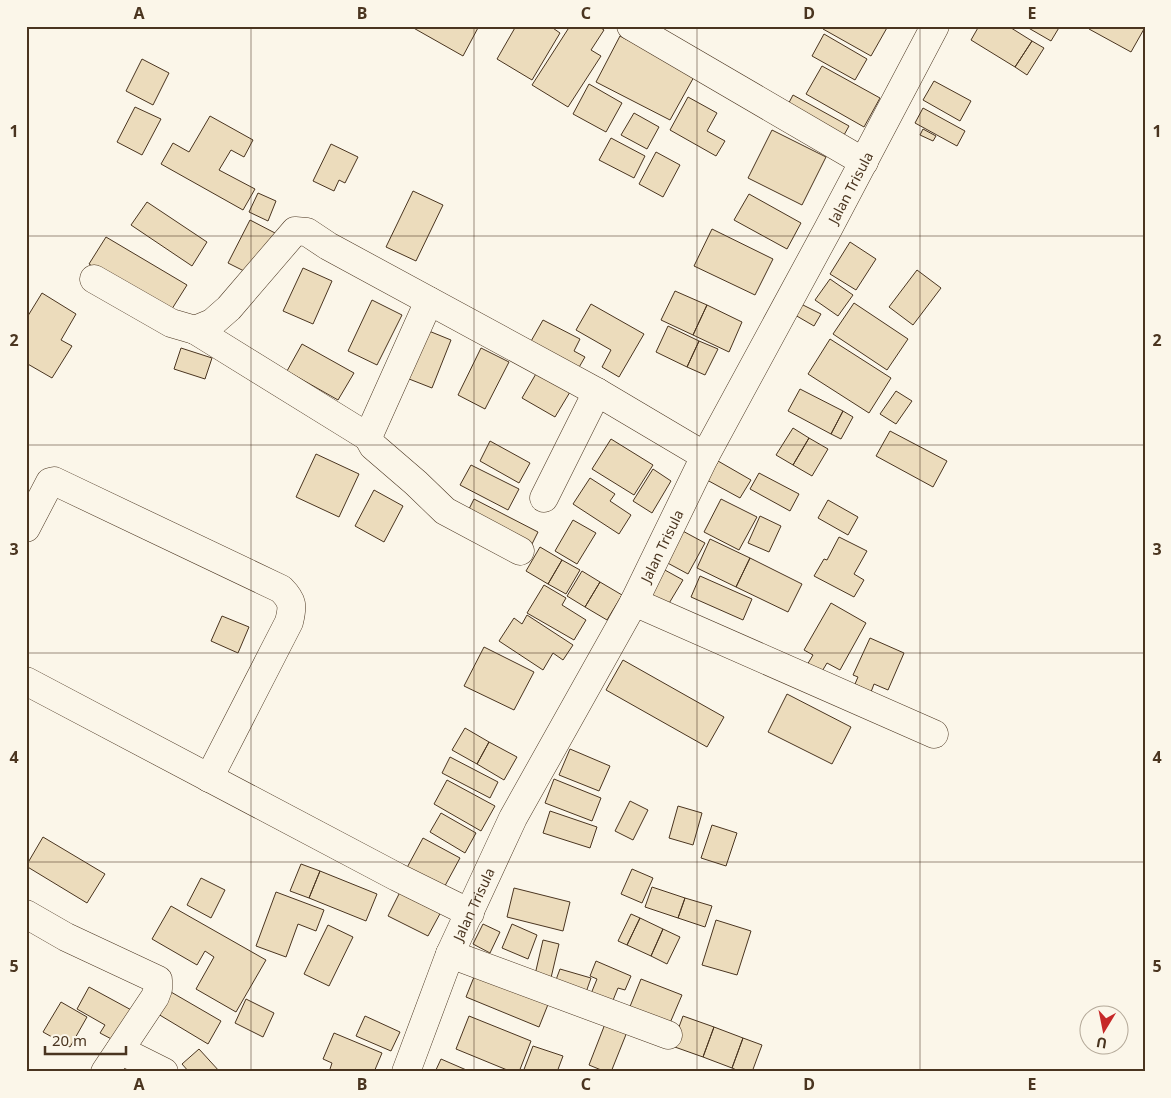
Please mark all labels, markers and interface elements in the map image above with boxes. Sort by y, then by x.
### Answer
text: A [133,2,145,24]
text: B [357,2,367,24]
text: C [581,2,591,24]
text: D [803,2,815,24]
text: E [1028,2,1037,24]
text: 1 [9,120,19,142]
text: 1 [1152,120,1162,142]
street label: Jalan Trisula [822,148,877,228]
text: 2 [9,329,19,351]
text: 2 [1152,329,1162,351]
street label: Jalan Trisula [635,506,687,587]
text: 3 [9,538,19,560]
text: 3 [1152,538,1162,560]
text: 4 [9,746,19,768]
text: 4 [1152,746,1162,768]
street label: Jalan Trisula [447,864,498,946]
text: 5 [9,955,19,977]
text: 5 [1152,955,1162,977]
north arrow [1078,1006,1128,1056]
scale bar [45,1023,126,1055]
text: 20 m [52,1030,87,1050]
text: U [1095,1033,1109,1054]
text: A [133,1073,145,1095]
text: B [357,1073,367,1095]
text: C [581,1073,591,1095]
text: D [803,1073,815,1095]
text: E [1028,1073,1037,1095]

